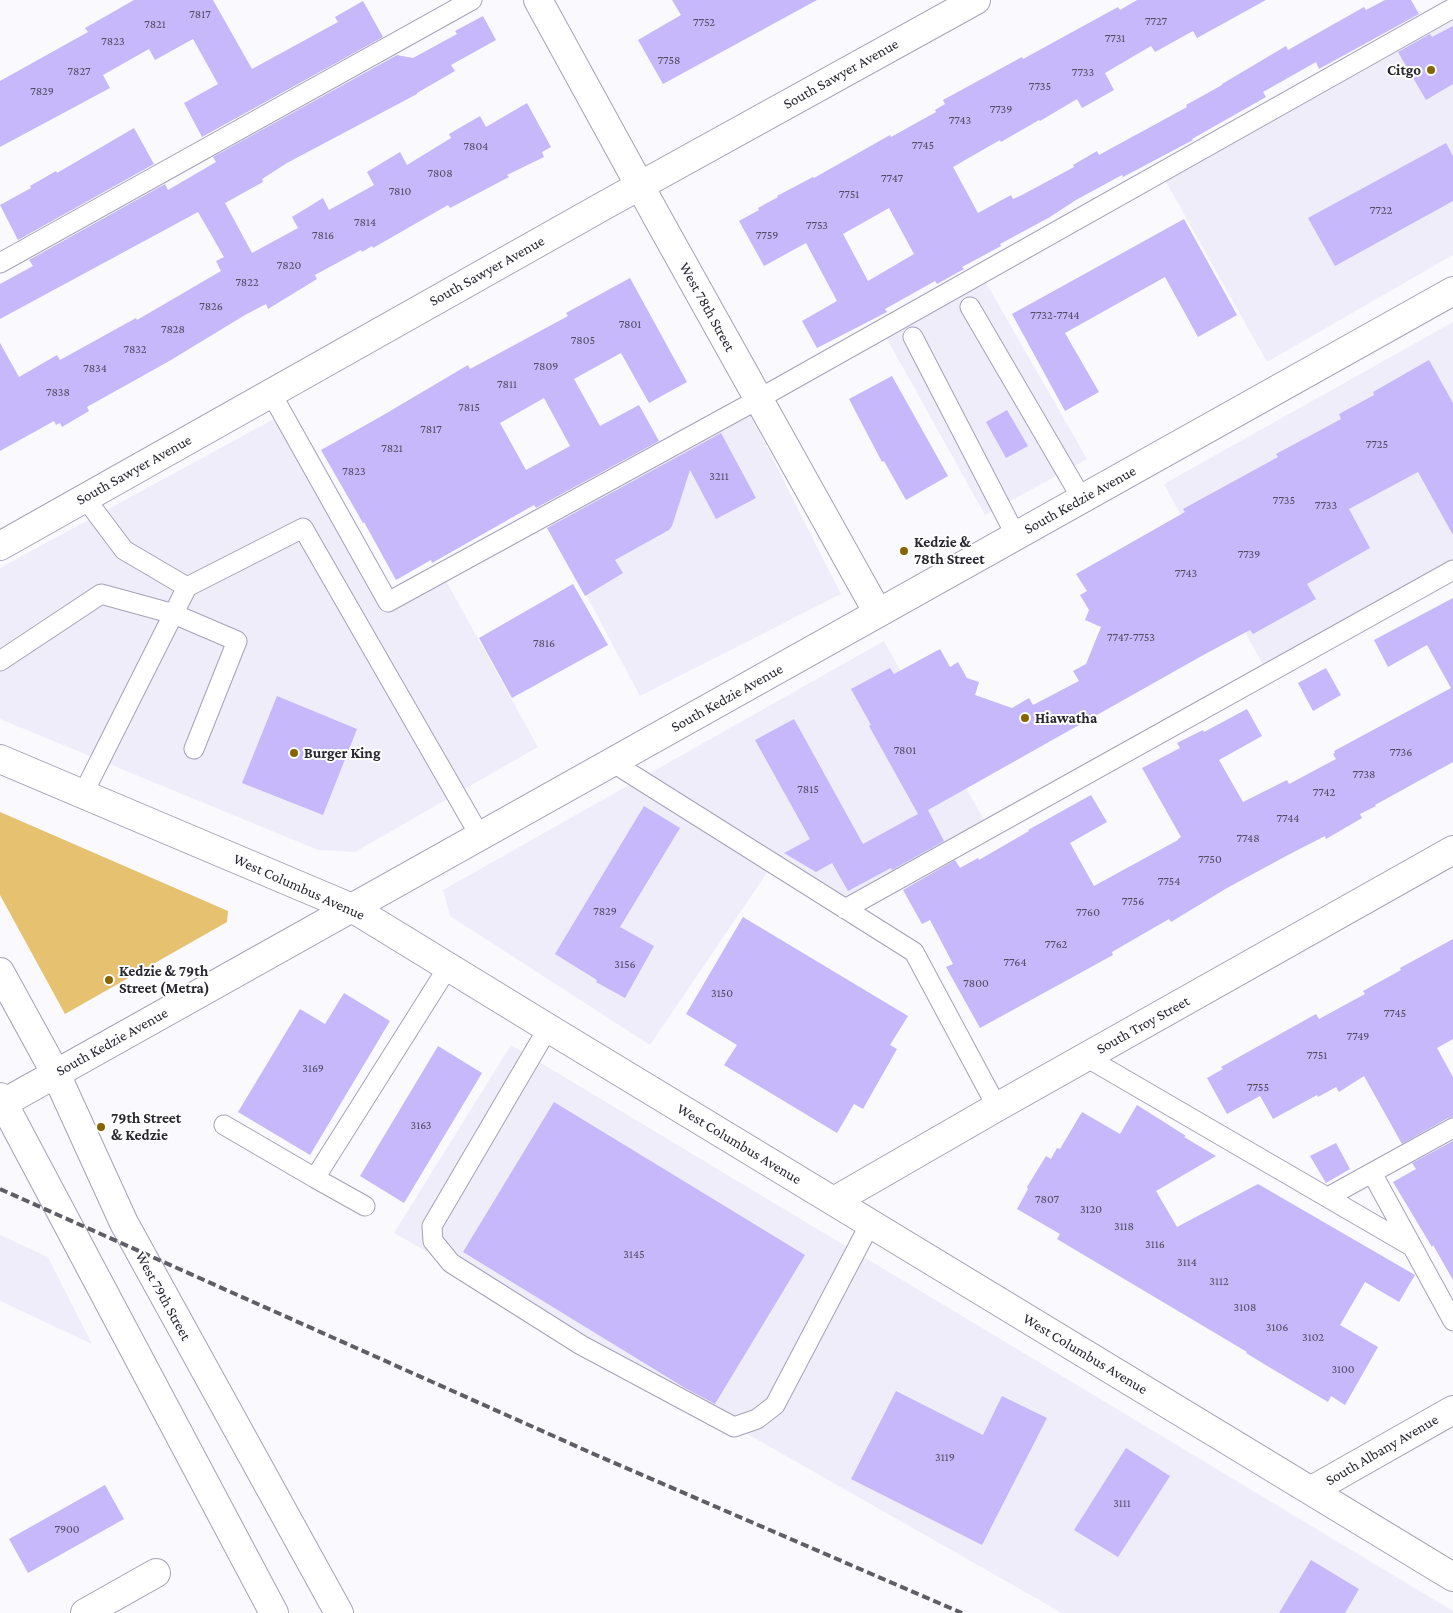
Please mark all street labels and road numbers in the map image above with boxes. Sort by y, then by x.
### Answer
street label: South Sawyer Avenue [780,35,902,113]
street label: South Sawyer Avenue [426,232,548,310]
street label: West 78th Street [675,259,739,355]
street label: South Sawyer Avenue [73,431,195,509]
street label: South Kedzie Avenue [1021,462,1139,538]
street label: South Kedzie Avenue [668,660,786,736]
street label: West Columbus Avenue [230,850,368,924]
street label: South Troy Street [1093,992,1193,1058]
street label: South Kedzie Avenue [53,1004,171,1080]
street label: West Columbus Avenue [673,1100,805,1188]
street label: West 79th Street [131,1248,195,1344]
street label: West Columbus Avenue [1019,1310,1151,1398]
street label: South Albany Avenue [1322,1410,1442,1490]

